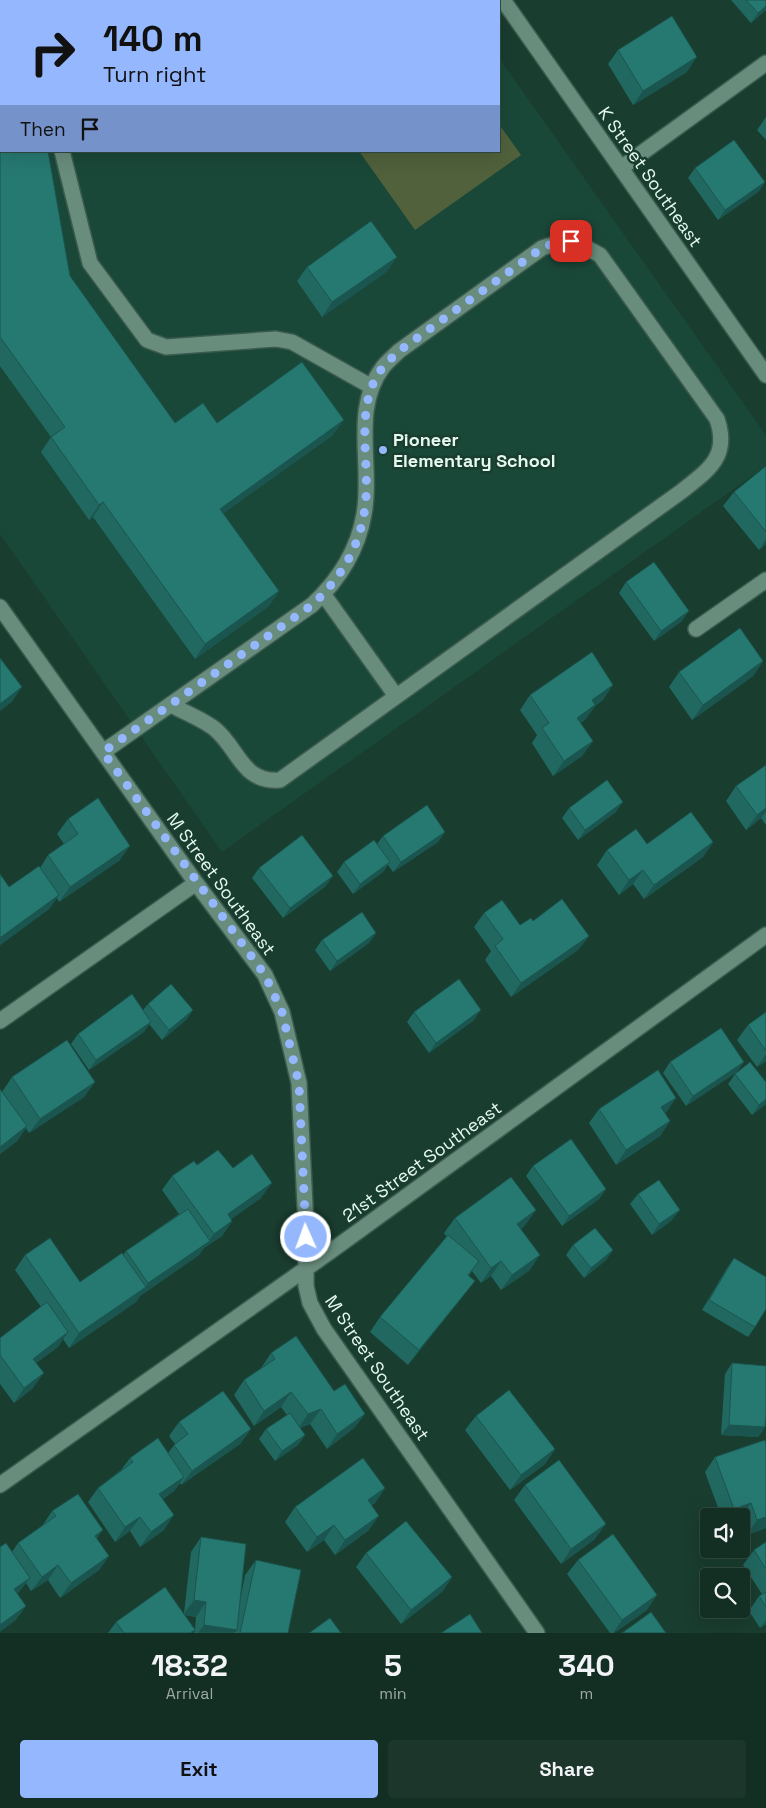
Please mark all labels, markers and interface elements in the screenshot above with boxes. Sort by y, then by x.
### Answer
text: 140 m [103,17,203,61]
icon: right [20,20,85,85]
text: Turn right [103,60,206,88]
street label: K Street Southeast [593,102,707,251]
icon: arrive [76,115,104,143]
text: Then [20,117,66,142]
pin [550,220,592,262]
icon: arrive [557,227,585,255]
place label: Pioneer Elementary School [393,428,556,472]
marker: Pioneer Elementary School [377,444,389,456]
street label: M Street Southeast [162,808,281,960]
street label: 21st Street Southeast [338,1096,506,1227]
position arrow [279,1210,331,1262]
street label: M Street Southeast [320,1290,435,1445]
map controls [700,1508,750,1618]
button: sound [700,1508,750,1558]
button: search [700,1568,750,1618]
text: 18:32 [151,1646,228,1685]
text: 5 [384,1646,402,1685]
text: 340 [558,1646,615,1685]
text: Arrival [166,1683,213,1704]
text: min [379,1683,407,1704]
text: m [579,1683,593,1704]
button: Exit [20,1740,378,1798]
button: Share [388,1740,746,1798]

